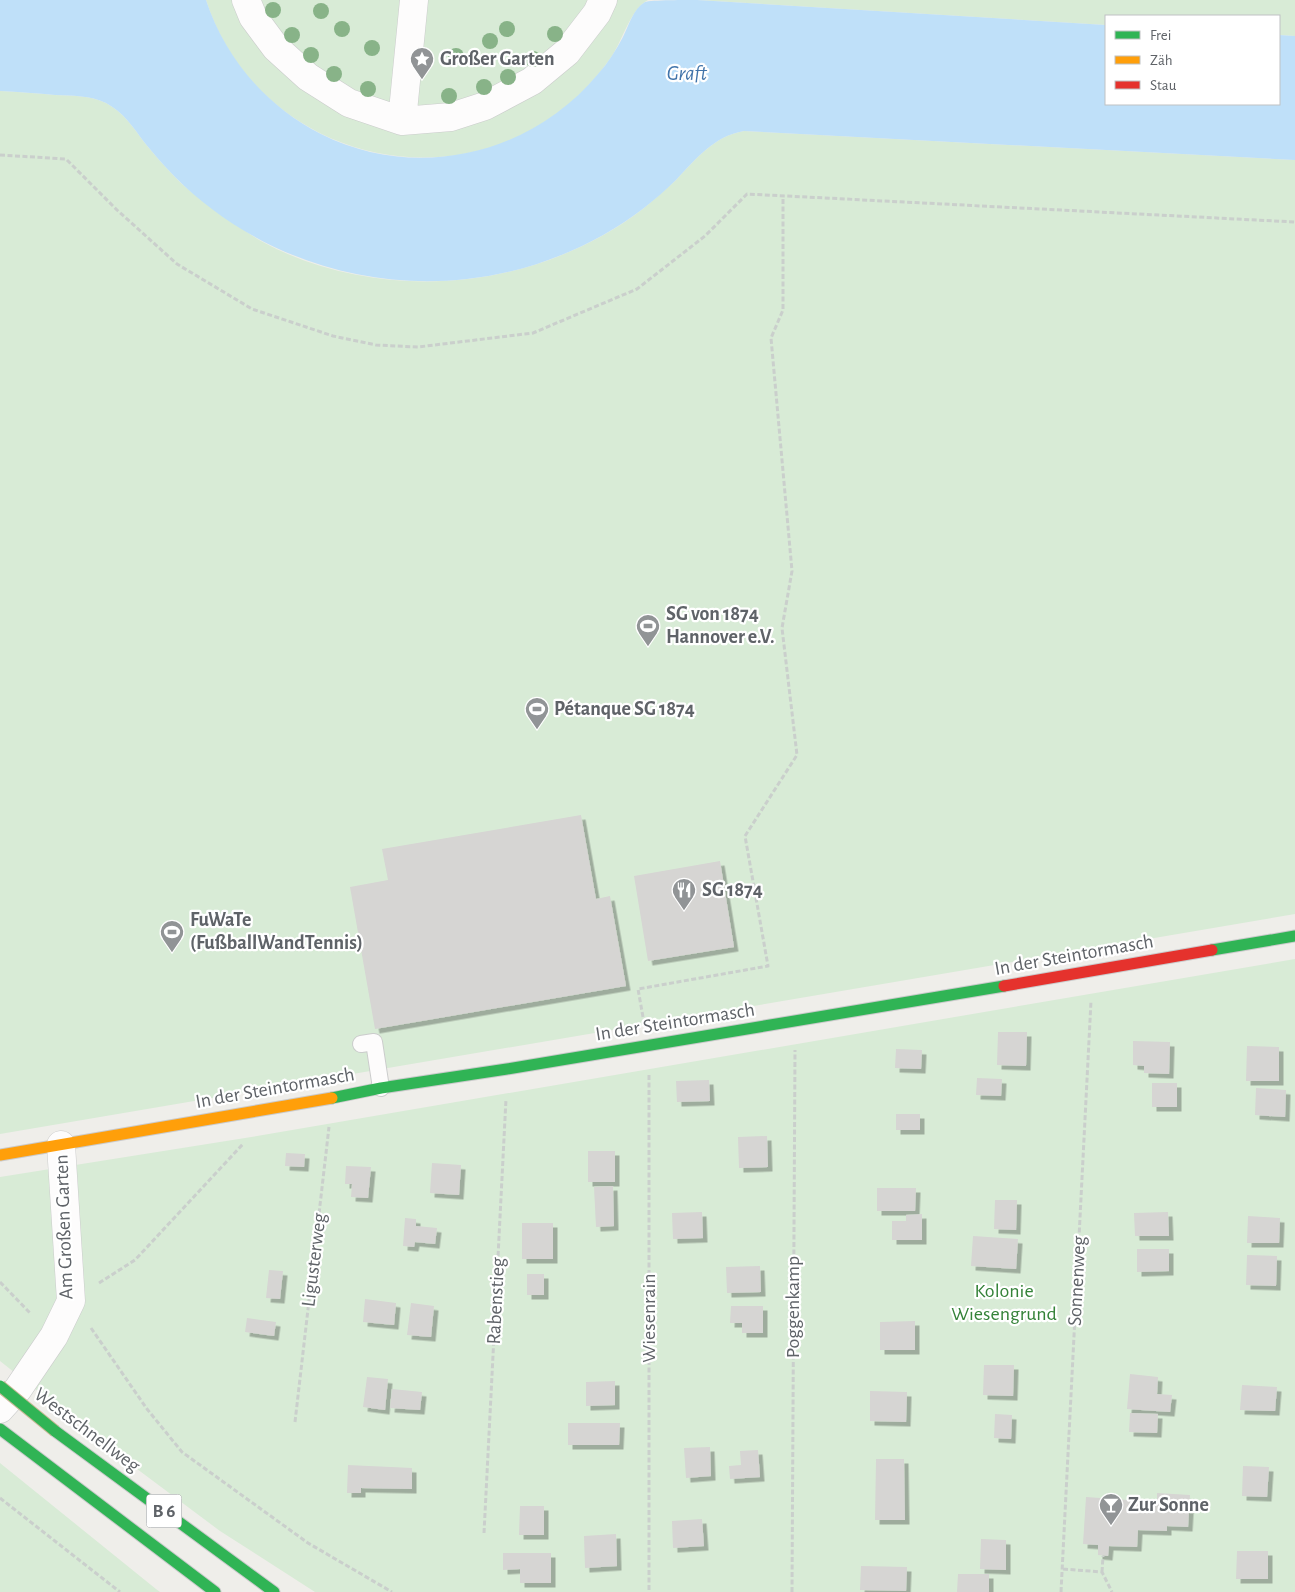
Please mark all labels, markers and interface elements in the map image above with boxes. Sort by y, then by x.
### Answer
legend [1105,15,1280,105]
text: Frei [1150,28,1171,43]
place icon: Großer Garten [409,46,435,80]
place label: Großer Garten [440,49,555,69]
text: Zäh [1150,53,1173,68]
water label: Graft [667,63,707,84]
text: Stau [1150,78,1177,93]
place label: SG von 1874 Hannover e.V. [666,604,775,647]
sports icon: SG von 1874 Hannover e.V. [635,613,661,647]
sports icon: Pétanque SG 1874 [524,696,550,730]
place label: Pétanque SG 1874 [554,699,695,719]
restaurant icon: SG 1874 [671,877,697,911]
place label: SG 1874 [702,880,763,900]
place label: FuWaTe (FußballWandTennis) [190,910,363,953]
sports icon: FuWaTe (FußballWandTennis) [159,919,185,953]
street label: In der Steintormasch [993,931,1155,979]
street label: In der Steintormasch [594,1000,756,1044]
street label: In der Steintormasch [194,1064,356,1112]
street label: Am Großen Garten [51,1154,77,1300]
street label: Ligusterweg [298,1212,330,1308]
street label: Sonnenweg [1065,1235,1089,1327]
street label: Poggenkamp [783,1256,803,1358]
street label: Rabenstieg [484,1257,508,1345]
street label: Wiesenrain [639,1273,659,1363]
park label: Kolonie Wiesengrund [951,1281,1057,1324]
street label: Westschnellweg [30,1384,144,1476]
bar icon: Zur Sonne [1098,1492,1124,1526]
road number: B 6 [146,1494,182,1528]
place label: Zur Sonne [1128,1495,1209,1515]

